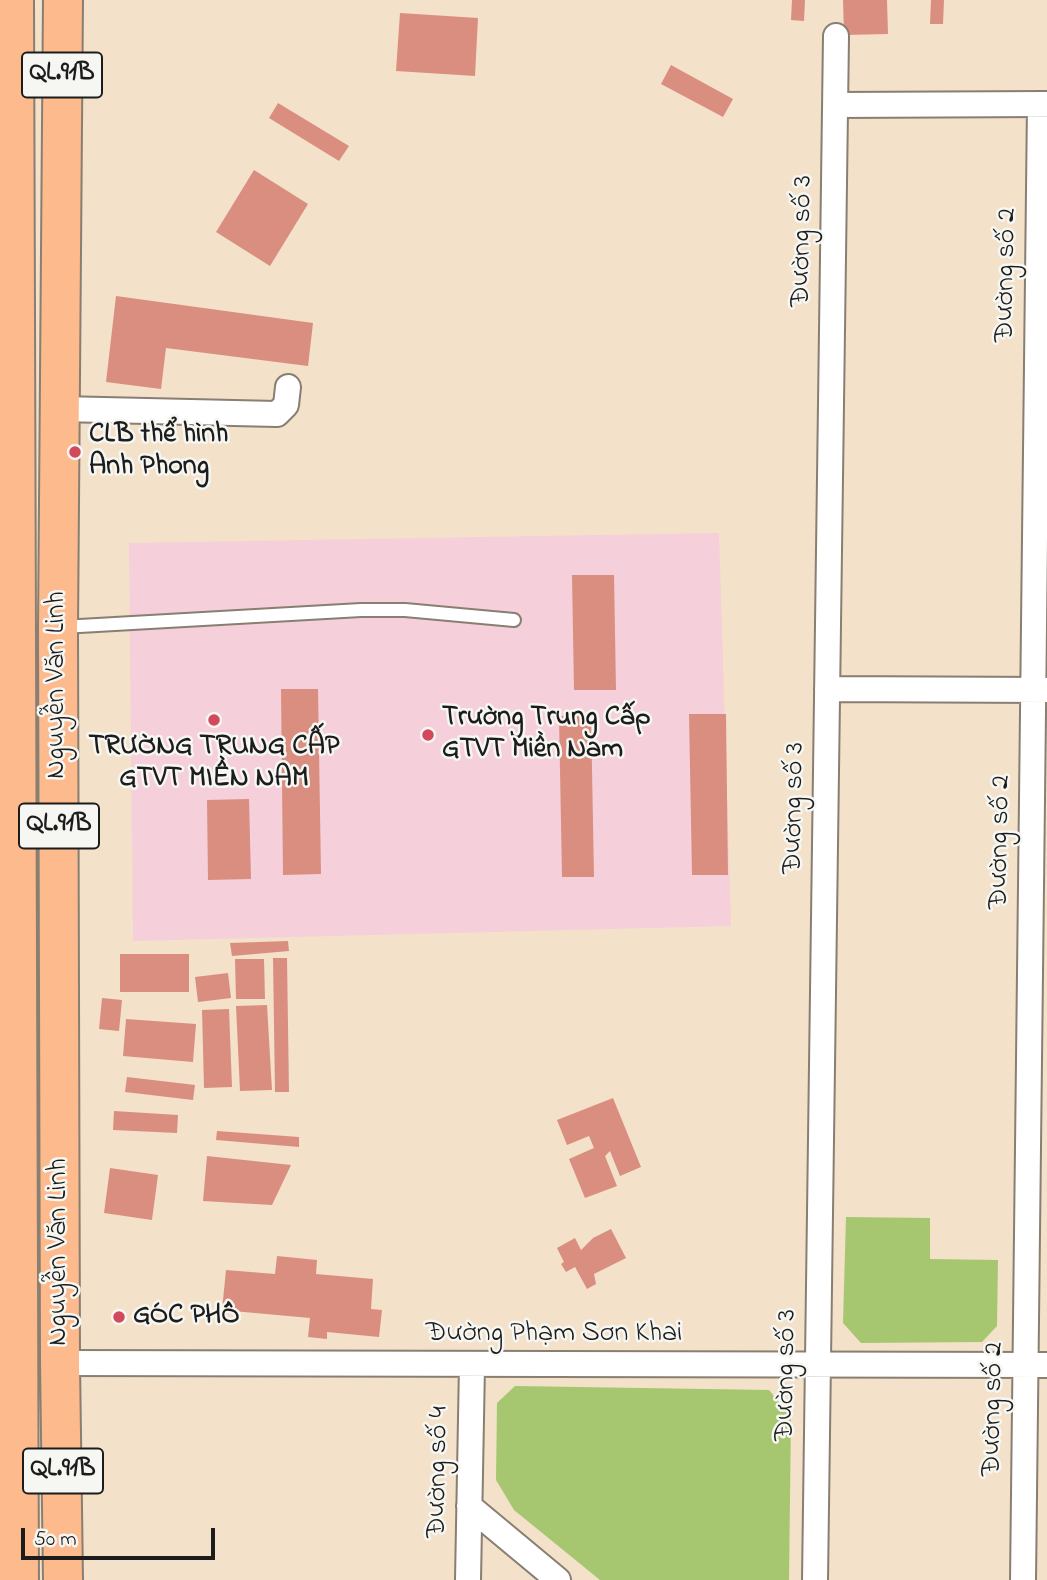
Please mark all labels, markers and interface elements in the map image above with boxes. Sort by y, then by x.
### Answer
road number: QL.91B [22,52,102,97]
street label: Đường số 3 [786,175,822,307]
street label: Đường số 2 [990,208,1026,342]
place label: CLB thể hình Anh Phong [89,419,228,485]
marker: CLB thể hình Anh Phong [67,444,83,460]
street label: Nguyễn Văn Linh [41,591,75,779]
place label: Trường Trung Cấp GTVT Miền Nam [442,702,650,768]
marker: TRƯỜNG TRUNG CẤP GTVT MIỀN NAM [206,712,222,728]
marker: Trường Trung Cấp GTVT Miền Nam [420,727,436,743]
place label: TRƯỜNG TRUNG CẤP GTVT MIỀN NAM [89,731,339,797]
street label: Đường số 3 [778,742,814,874]
street label: Đường số 2 [984,775,1020,909]
road number: QL.91B [19,804,99,848]
street label: Nguyễn Văn Linh [43,1158,77,1346]
place label: GÓC PHỐ [133,1300,240,1334]
marker: GÓC PHỐ [111,1309,127,1325]
street label: Đường số 3 [770,1309,806,1441]
street label: Đường Phạm Sơn Khai [426,1318,682,1352]
street label: Đường số 2 [977,1342,1013,1476]
street label: Đường số 4 [422,1406,458,1538]
road number: QL.91B [23,1448,103,1494]
scale bar [24,1514,219,1558]
text: 50 m [34,1525,77,1555]

